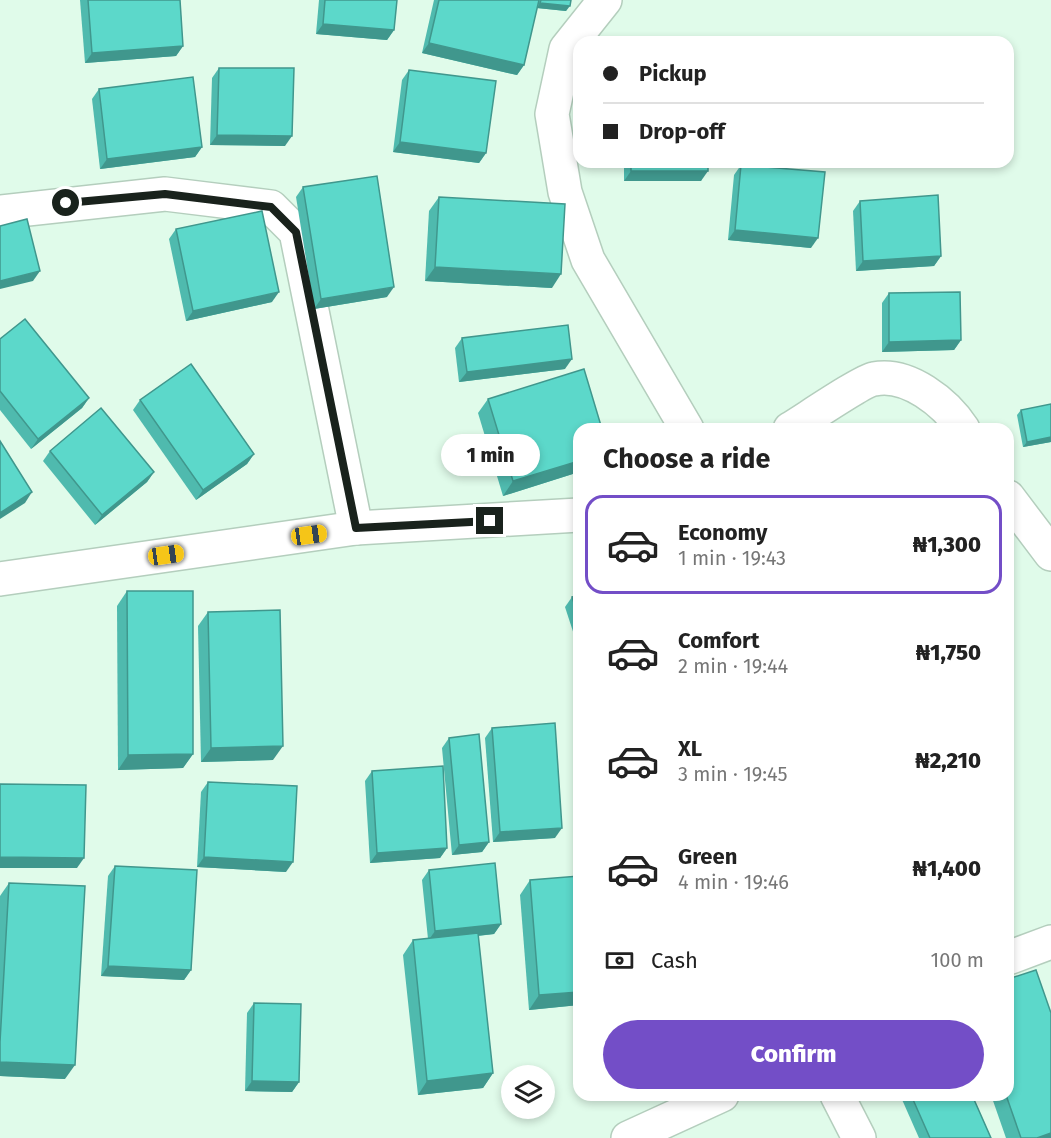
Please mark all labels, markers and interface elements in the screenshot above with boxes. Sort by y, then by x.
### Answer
text: Pickup [639,60,707,87]
text: Drop-off [639,118,725,145]
route start [52,189,79,216]
callout: 1 min [440,434,540,476]
text: 1 min [467,443,514,467]
text: Choose a ride [603,443,770,475]
route end [476,507,503,534]
icon: car [606,518,660,572]
text: Economy [678,519,767,546]
car [290,524,328,546]
text: ₦1,300 [913,531,981,558]
car [147,544,185,566]
text: 1 min · 19:43 [678,546,786,570]
icon: car [606,626,660,680]
text: Comfort [678,627,759,654]
text: ₦1,750 [916,639,981,666]
text: 2 min · 19:44 [678,654,788,678]
icon: car [606,734,660,788]
text: XL [678,735,702,762]
text: ₦2,210 [915,747,981,774]
text: 3 min · 19:45 [678,762,788,786]
icon: car [606,842,660,896]
text: Green [678,843,737,870]
text: ₦1,400 [913,855,981,882]
text: 4 min · 19:46 [678,870,789,894]
icon: cash [603,944,636,977]
text: Cash [651,947,698,974]
text: 100 m [931,948,984,972]
button: Confirm [603,1020,984,1089]
map controls [501,1065,555,1119]
button: layers [501,1065,555,1119]

